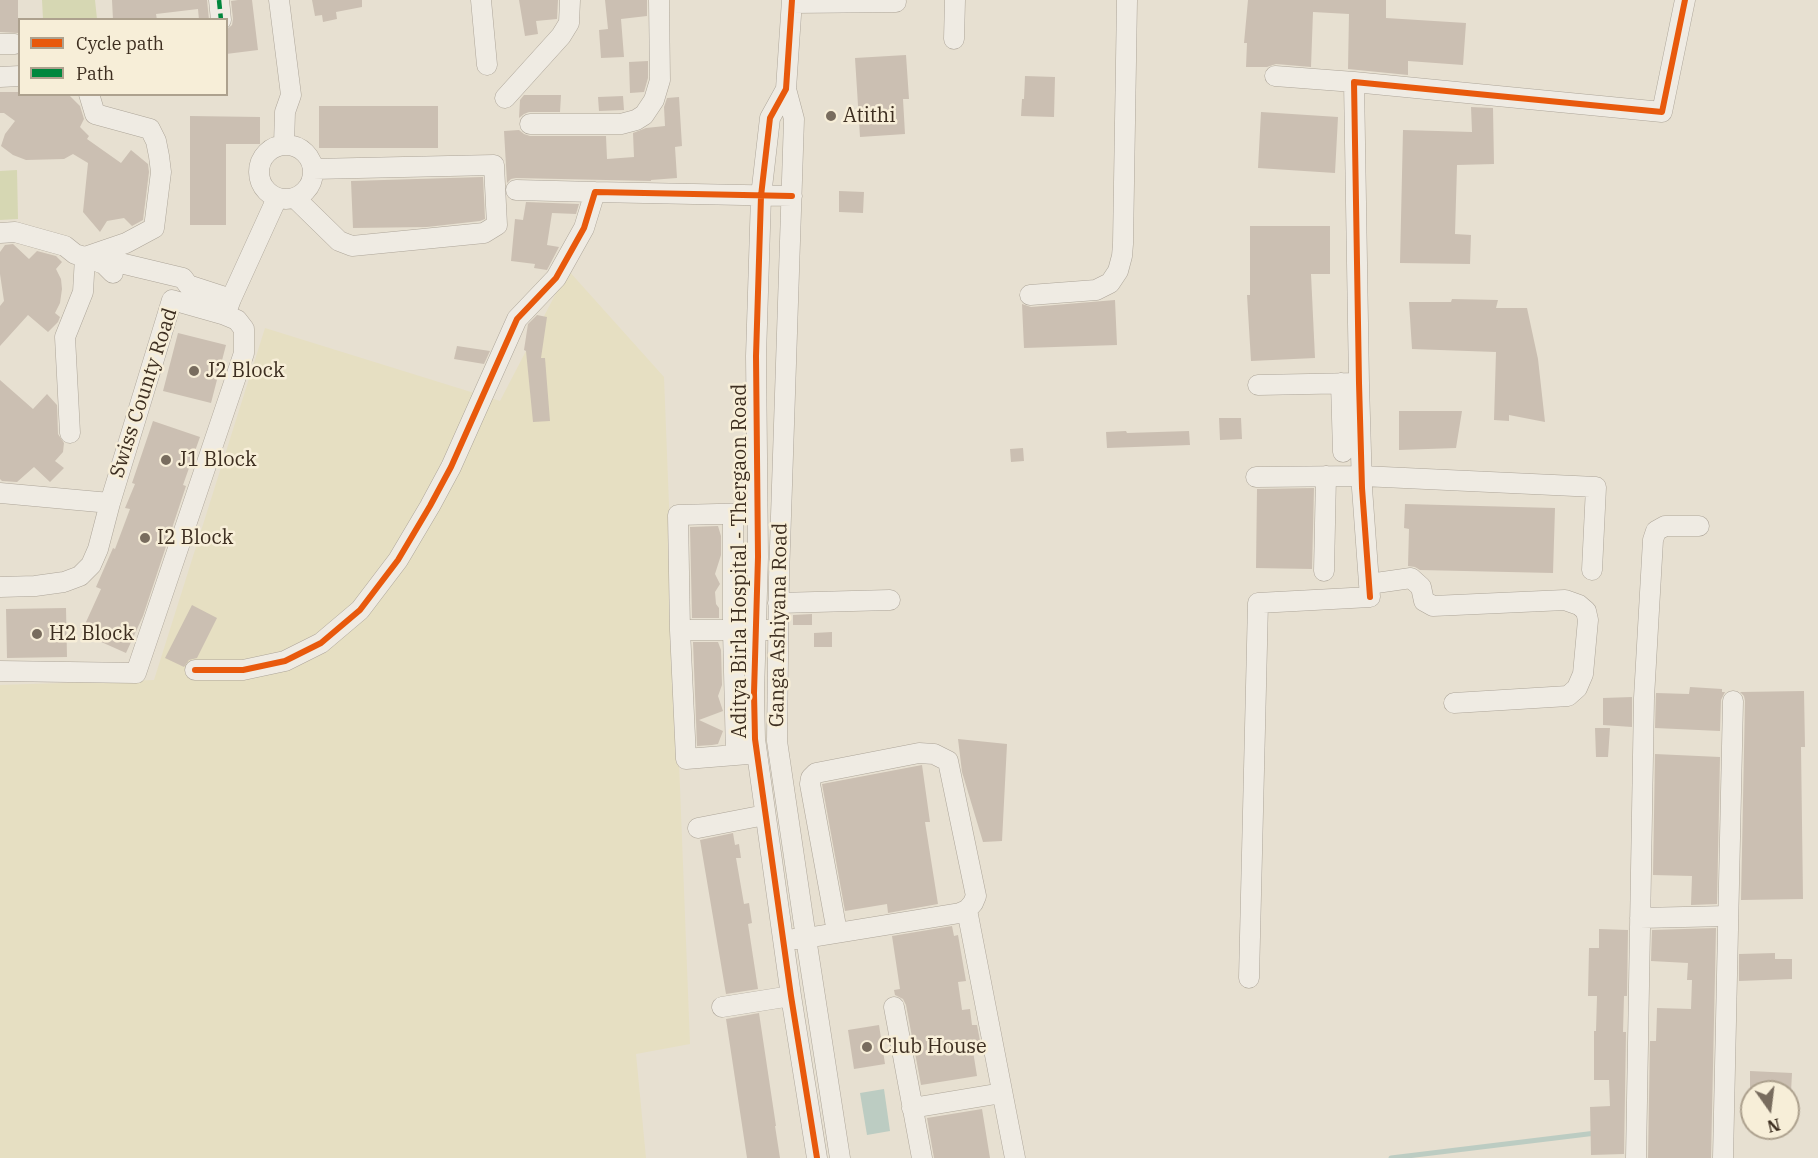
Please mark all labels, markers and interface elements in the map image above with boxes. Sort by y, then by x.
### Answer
legend [18,18,228,96]
text: Cycle path [76,32,164,55]
text: Path [76,62,114,85]
place label: Atithi [843,104,896,128]
marker: Atithi [824,109,838,123]
street label: Swiss County Road [105,305,183,481]
place label: J2 Block [206,359,285,383]
marker: J2 Block [187,364,201,378]
street label: Aditya Birla Hospital - Thergaon Road [728,384,752,738]
place label: J1 Block [178,448,257,472]
marker: J1 Block [159,453,173,467]
street label: Ganga Ashiyana Road [765,523,793,727]
place label: I2 Block [157,526,233,550]
marker: I2 Block [138,531,152,545]
place label: H2 Block [49,622,134,646]
marker: H2 Block [30,627,44,641]
place label: Club House [879,1035,987,1059]
marker: Club House [860,1040,874,1054]
north arrow [1740,1080,1800,1140]
text: N [1765,1114,1782,1137]

